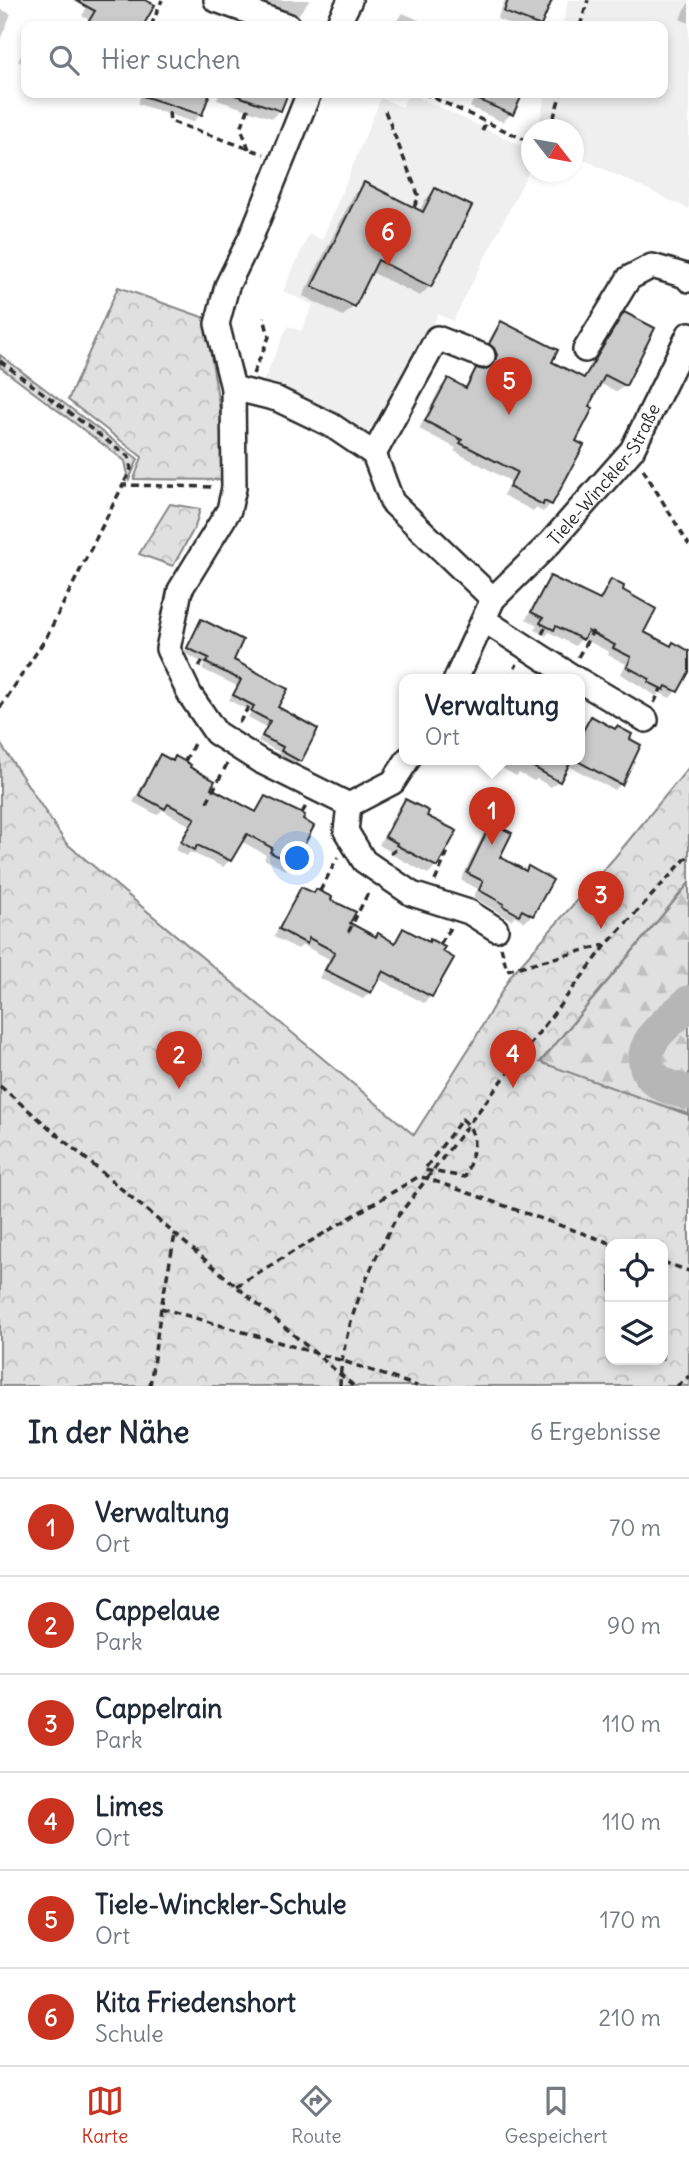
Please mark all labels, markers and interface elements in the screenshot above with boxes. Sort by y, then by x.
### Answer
search box [21,21,668,98]
icon: search [45,41,83,79]
text: Hier suchen [101,43,241,76]
north arrow [521,119,584,182]
pin: 6 [365,208,411,266]
pin: 5 [486,357,532,415]
street label: Tiele-Winckler-Straße [542,399,665,550]
popup [399,674,585,765]
text: Verwaltung [425,689,559,722]
text: Ort [425,722,460,751]
pin: 1 [469,787,515,845]
your location [280,841,314,875]
pin: 3 [578,871,624,929]
pin: 4 [490,1030,536,1088]
pin: 2 [156,1031,202,1089]
map controls [605,1239,668,1365]
button: locate [605,1239,668,1302]
button: layers [605,1302,668,1365]
text: In der Nähe [28,1413,190,1451]
text: 6 Ergebnisse [530,1417,661,1446]
text: Verwaltung [95,1496,229,1529]
text: 1 [46,1513,56,1542]
text: 70 m [609,1513,661,1542]
text: Ort [95,1529,130,1558]
text: Cappelaue [95,1594,220,1627]
text: 2 [45,1611,57,1640]
text: 90 m [607,1611,661,1640]
text: Park [95,1627,143,1656]
text: Cappelrain [95,1692,222,1725]
text: 3 [44,1709,58,1738]
text: 110 m [602,1709,661,1738]
text: Park [95,1725,143,1754]
text: Limes [95,1790,164,1823]
text: 4 [44,1807,58,1836]
text: 110 m [602,1807,661,1836]
text: Ort [95,1823,130,1852]
text: Tiele-Winckler-Schule [95,1888,347,1921]
text: 5 [44,1905,58,1934]
text: 170 m [600,1905,661,1934]
text: Ort [95,1921,130,1950]
text: Kita Friedenshort [95,1986,296,2019]
text: 6 [44,2003,58,2032]
text: 210 m [598,2003,661,2032]
text: Schule [95,2019,164,2048]
tab: Karte [82,2082,128,2148]
tab: Route [291,2082,341,2148]
tab: Gespeichert [504,2082,607,2148]

